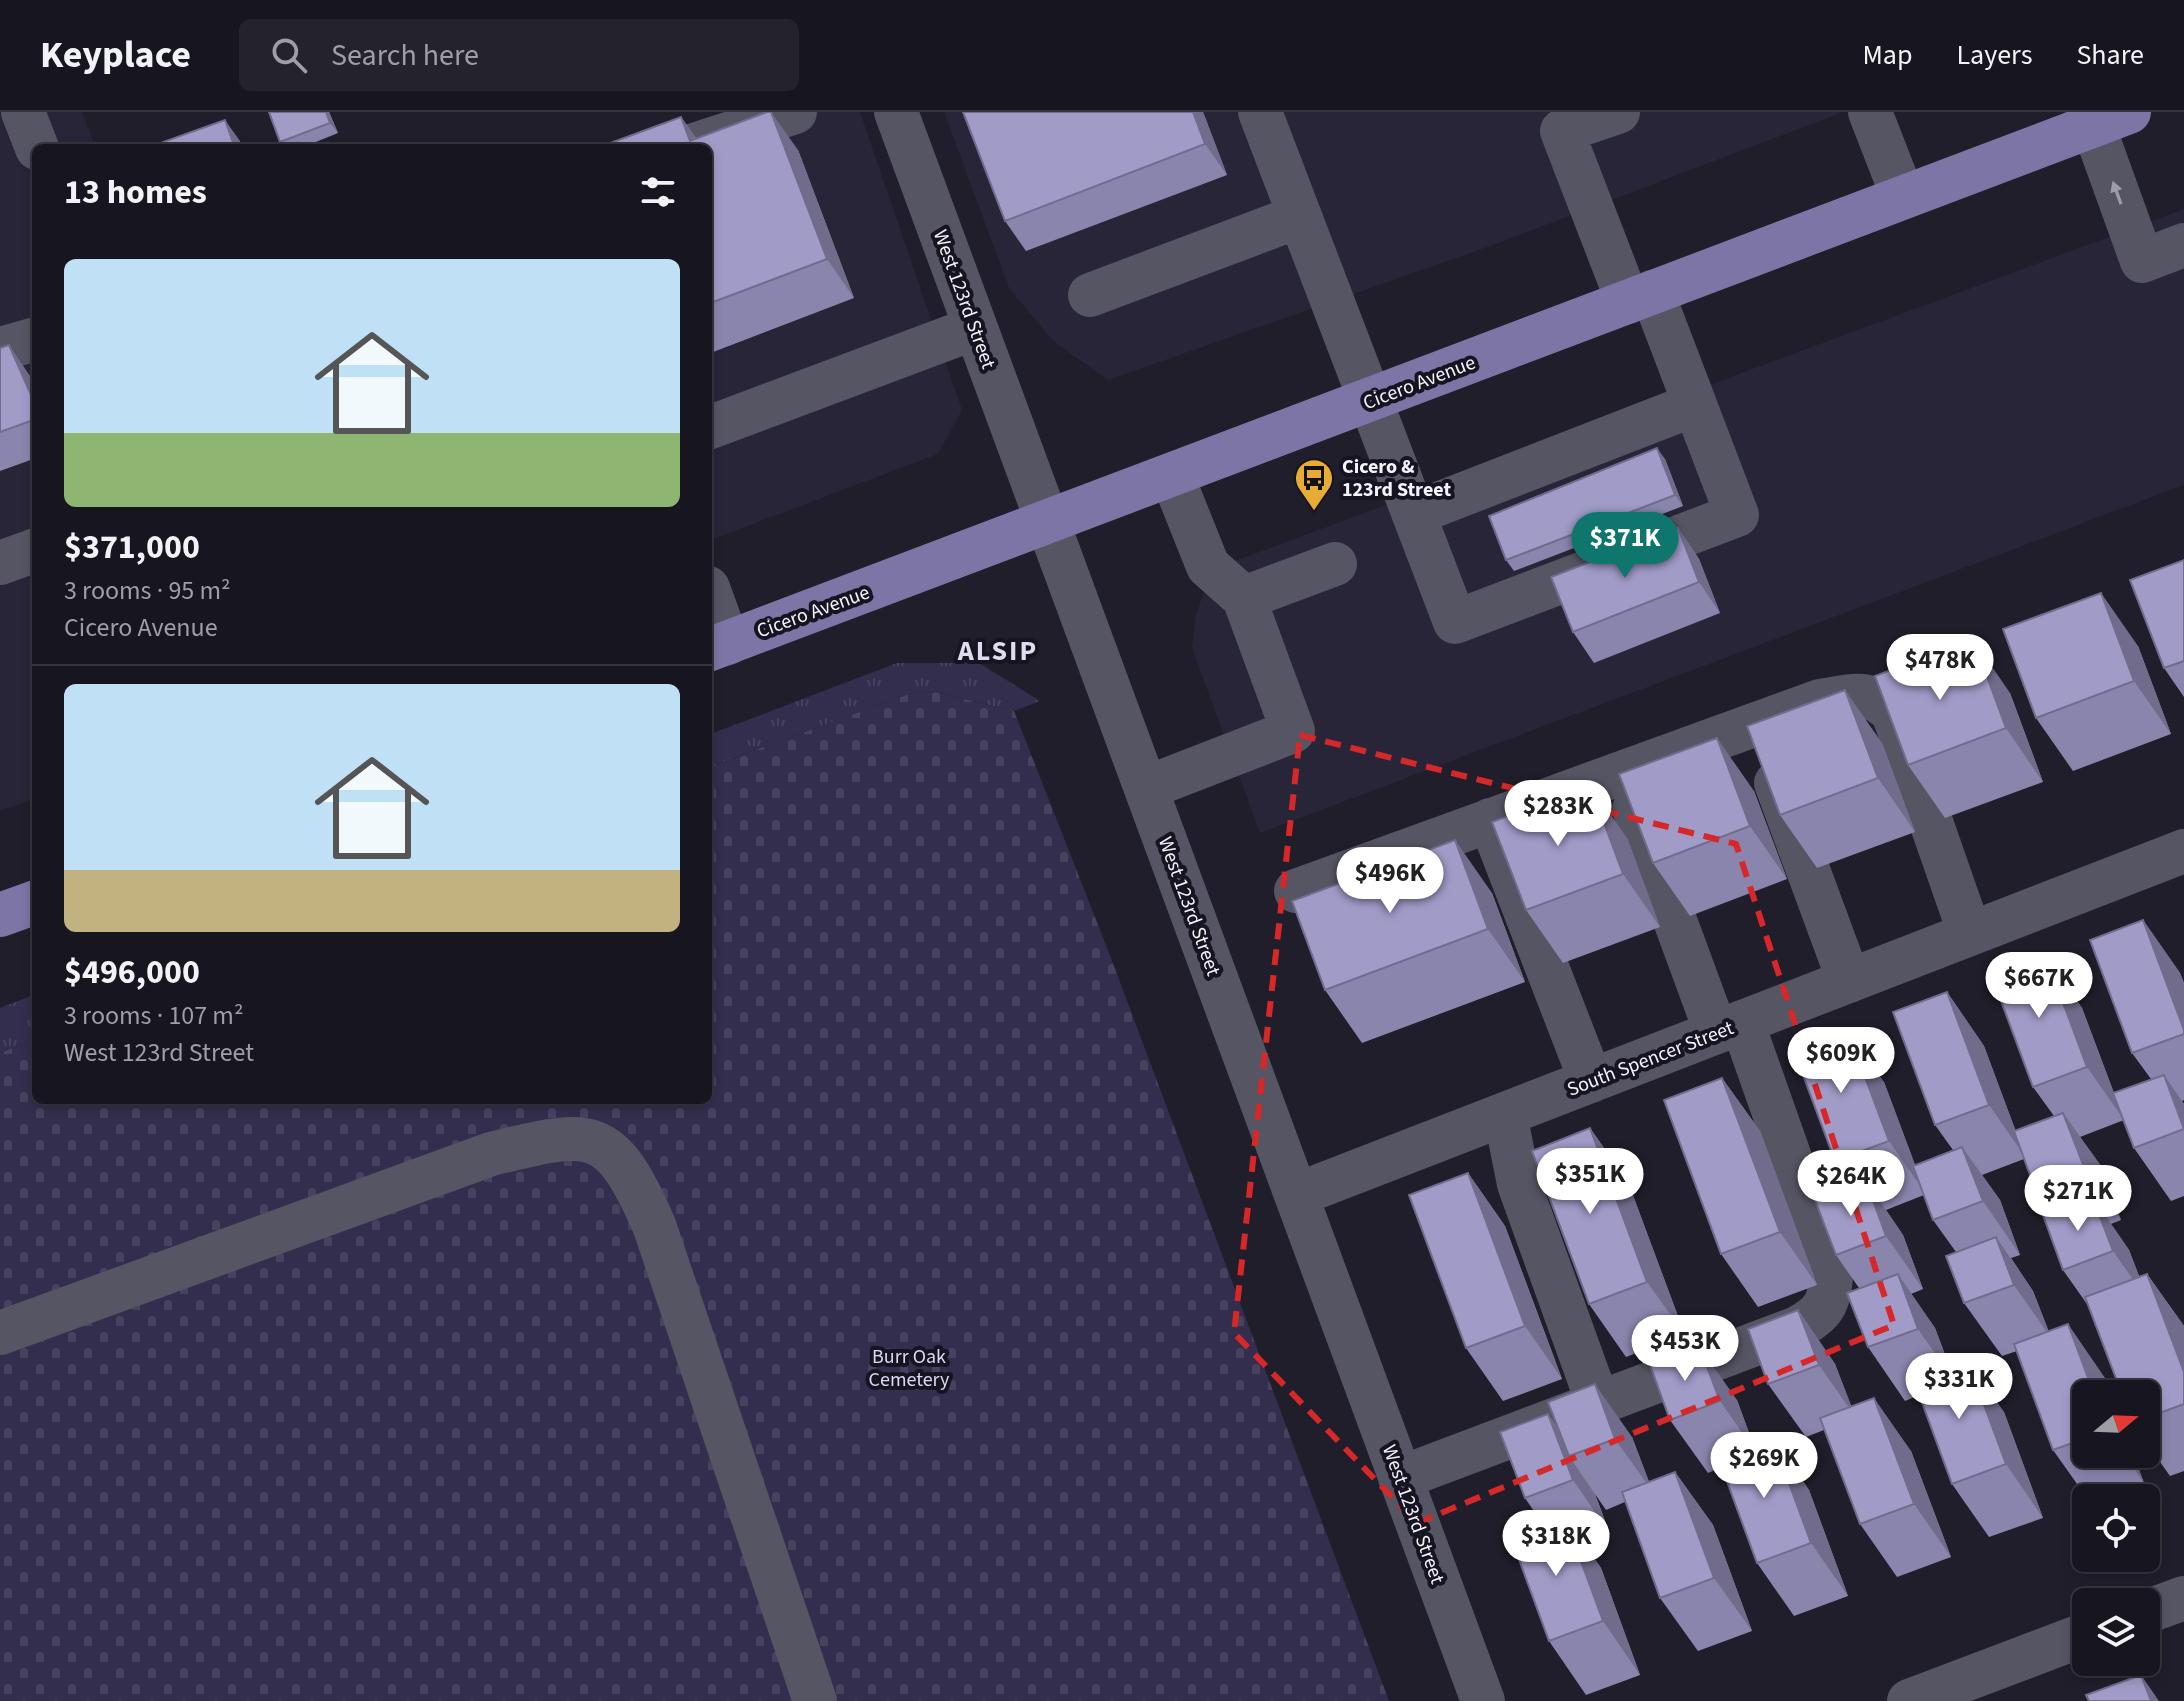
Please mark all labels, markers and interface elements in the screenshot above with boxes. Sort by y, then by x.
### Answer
search box [239,19,799,91]
text: Keyplace [40,28,191,82]
icon: search [267,33,311,77]
text: Search here [331,34,479,77]
text: Map [1862,35,1912,75]
text: Layers [1956,35,2032,75]
text: Share [2076,35,2144,75]
text: 13 homes [64,168,207,217]
icon: filters [636,170,680,214]
one-way arrow [2111,181,2123,205]
street label: West 123rd Street [926,226,1002,373]
icon: home [300,311,444,455]
street label: Cicero Avenue [1359,349,1480,417]
place label: Cicero & 123rd Street [1342,453,1451,504]
bus stop icon: Cicero & 123rd Street [1293,457,1335,512]
pin: $371K [1569,512,1681,580]
text: $371K [1590,519,1660,556]
text: $371,000 [64,523,200,572]
text: 3 rooms · 95 m² [64,572,231,609]
street label: Cicero Avenue [753,579,874,645]
text: Cicero Avenue [64,609,218,646]
district label: ALSIP [957,631,1038,671]
pin: $478K [1884,634,1996,702]
text: $478K [1905,641,1975,678]
icon: home [300,736,444,880]
pin: $283K [1502,780,1614,848]
text: $283K [1523,787,1593,824]
street label: West 123rd Street [1151,833,1227,980]
pin: $496K [1334,847,1446,915]
text: $496K [1355,854,1425,891]
text: $496,000 [64,948,200,997]
pin: $667K [1983,952,2095,1020]
text: $667K [2004,959,2074,996]
text: 3 rooms · 107 m² [64,997,243,1034]
street label: South Spencer Street [1563,1014,1738,1104]
pin: $609K [1785,1027,1897,1095]
text: West 123rd Street [64,1034,254,1071]
text: $609K [1806,1034,1876,1071]
pin: $351K [1534,1148,1646,1216]
pin: $264K [1795,1150,1907,1218]
text: $351K [1555,1155,1625,1192]
text: $264K [1816,1157,1886,1194]
pin: $271K [2022,1165,2134,1233]
text: $271K [2043,1172,2113,1209]
pin: $453K [1629,1315,1741,1383]
text: $453K [1650,1322,1720,1359]
park label: Burr Oak Cemetery [869,1343,950,1394]
pin: $331K [1903,1353,2015,1421]
text: $331K [1924,1360,1994,1397]
north arrow [2072,1380,2160,1468]
map controls [2072,1380,2160,1676]
pin: $269K [1708,1432,1820,1500]
text: $269K [1729,1439,1799,1476]
street label: West 123rd Street [1375,1441,1451,1588]
button: locate [2072,1484,2160,1572]
pin: $318K [1500,1510,1612,1578]
text: $318K [1521,1517,1591,1554]
button: layers [2072,1588,2160,1676]

